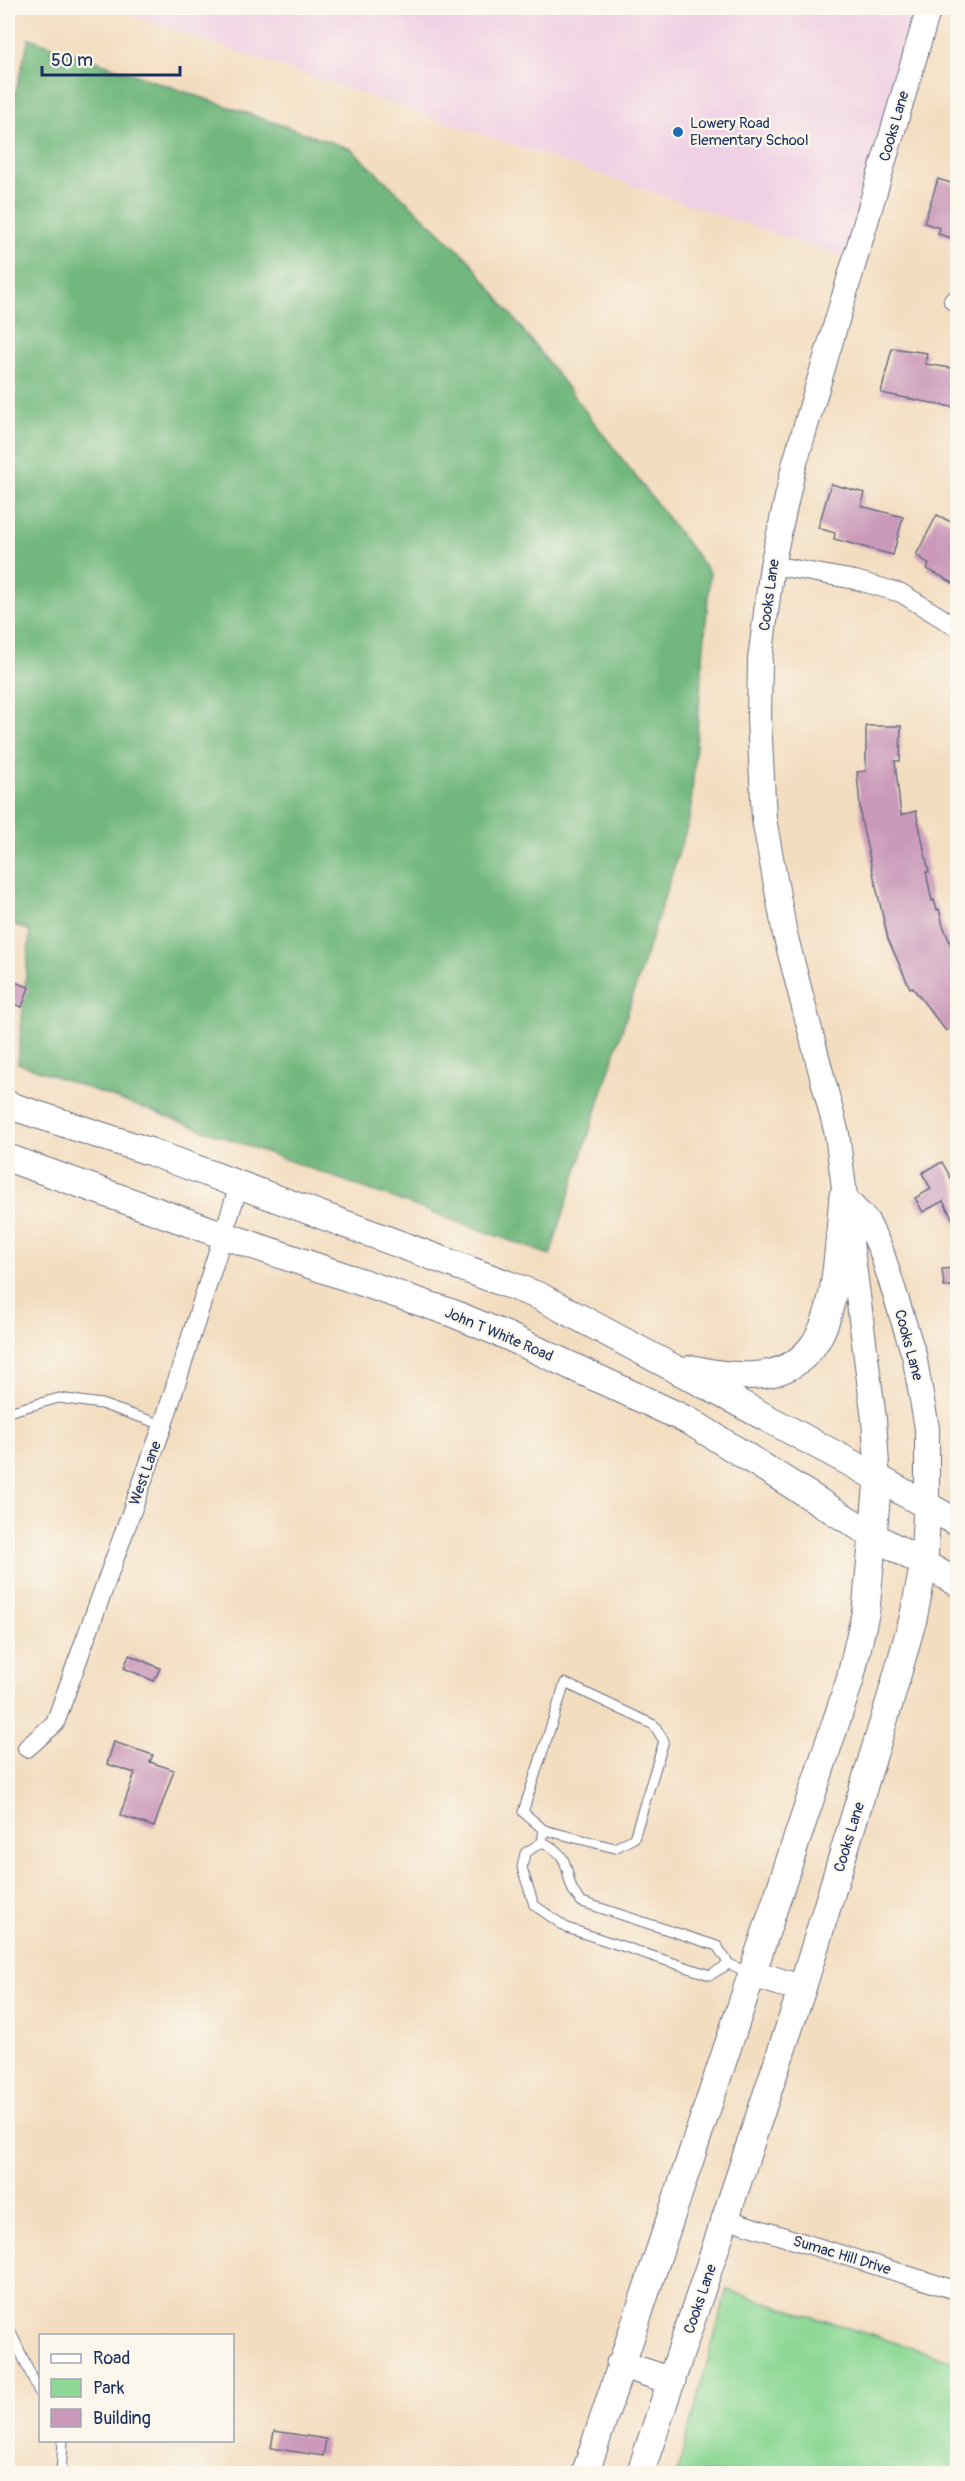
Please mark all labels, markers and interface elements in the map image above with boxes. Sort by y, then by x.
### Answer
scale bar [42,39,180,77]
text: 50 m [51,49,93,72]
street label: Cooks Lane [875,88,914,164]
place label: Lowery Road Elementary School [690,114,809,150]
marker: Lowery Road Elementary School [671,125,685,139]
street label: Cooks Lane [755,557,784,632]
street label: John T White Road [442,1303,556,1366]
street label: Cooks Lane [890,1308,927,1383]
street label: West Lane [125,1438,166,1508]
street label: Cooks Lane [830,1799,869,1875]
street label: Sumac Hill Drive [790,2232,894,2280]
street label: Cooks Lane [680,2261,721,2337]
legend [39,2334,234,2442]
text: Road [93,2347,130,2370]
text: Park [93,2377,125,2400]
text: Building [93,2407,151,2430]

